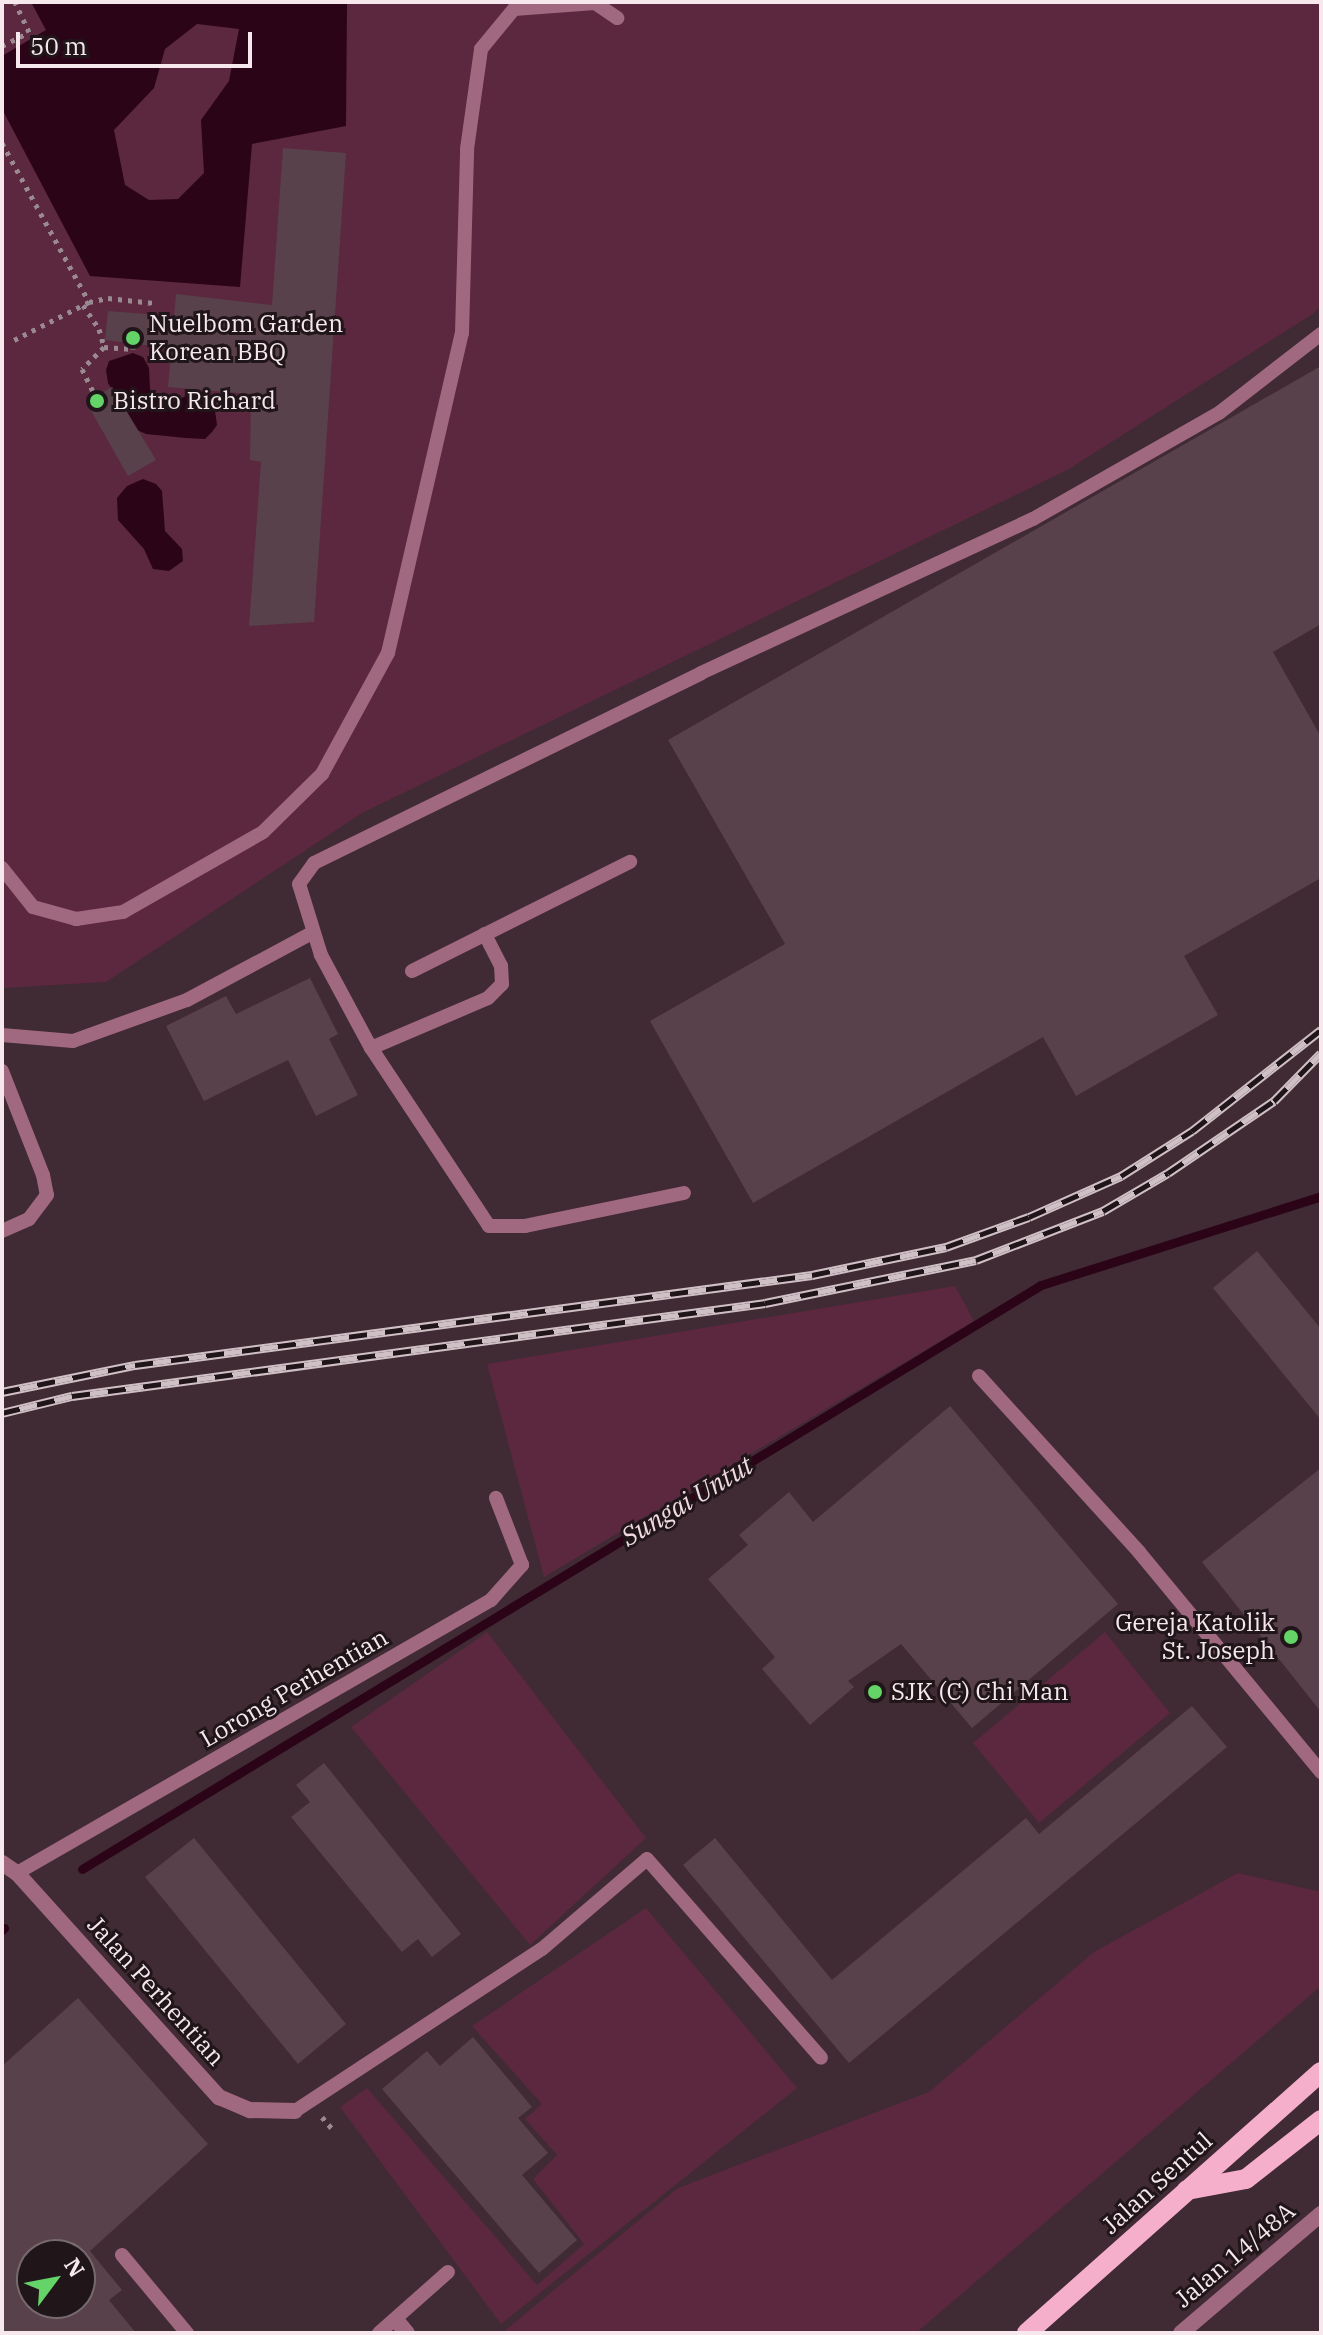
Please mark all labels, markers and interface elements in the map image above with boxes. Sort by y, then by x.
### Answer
scale bar [20,16,256,66]
text: 50 m [30,30,87,62]
place label: Nuelbom Garden Korean BBQ [149,310,343,366]
marker: Nuelbom Garden Korean BBQ [124,329,142,347]
place label: Bistro Richard [113,387,276,415]
marker: Bistro Richard [88,392,106,410]
water label: Sungai Untut [615,1449,759,1553]
place label: Gereja Katolik St. Joseph [1115,1609,1275,1665]
street label: Lorong Perhentian [195,1623,393,1753]
marker: Gereja Katolik St. Joseph [1282,1628,1300,1646]
place label: SJK (C) Chi Man [891,1678,1069,1706]
marker: SJK (C) Chi Man [866,1683,884,1701]
street label: Jalan Perhentian [81,1910,231,2072]
street label: Jalan Sentul [1096,2126,1218,2240]
street label: Jalan 14/48A [1169,2196,1301,2314]
north arrow [16,2239,96,2319]
text: N [58,2252,92,2282]

